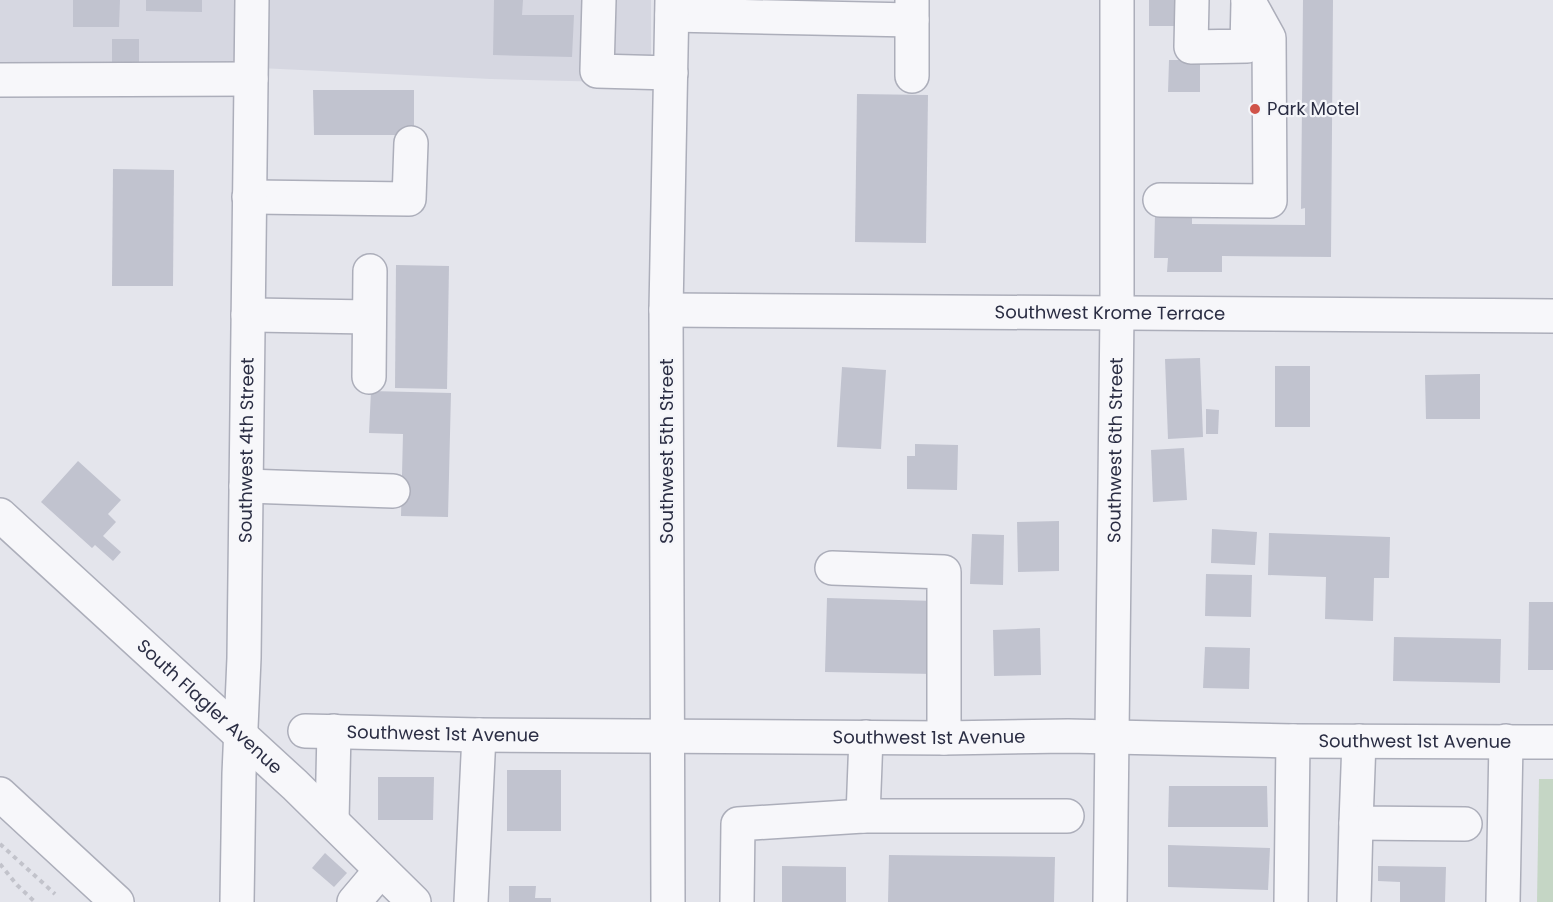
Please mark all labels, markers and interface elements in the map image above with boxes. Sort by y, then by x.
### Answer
place label: Park Motel [1267,96,1360,121]
marker: Park Motel [1248,102,1262,116]
street label: Southwest Krome Terrace [995,299,1225,326]
street label: Southwest 4th Street [232,357,260,543]
street label: Southwest 6th Street [1101,357,1128,543]
street label: Southwest 5th Street [654,358,679,544]
street label: South Flagler Avenue [132,633,288,779]
street label: Southwest 1st Avenue [346,719,539,747]
street label: Southwest 1st Avenue [833,724,1025,750]
street label: Southwest 1st Avenue [1318,728,1511,754]

